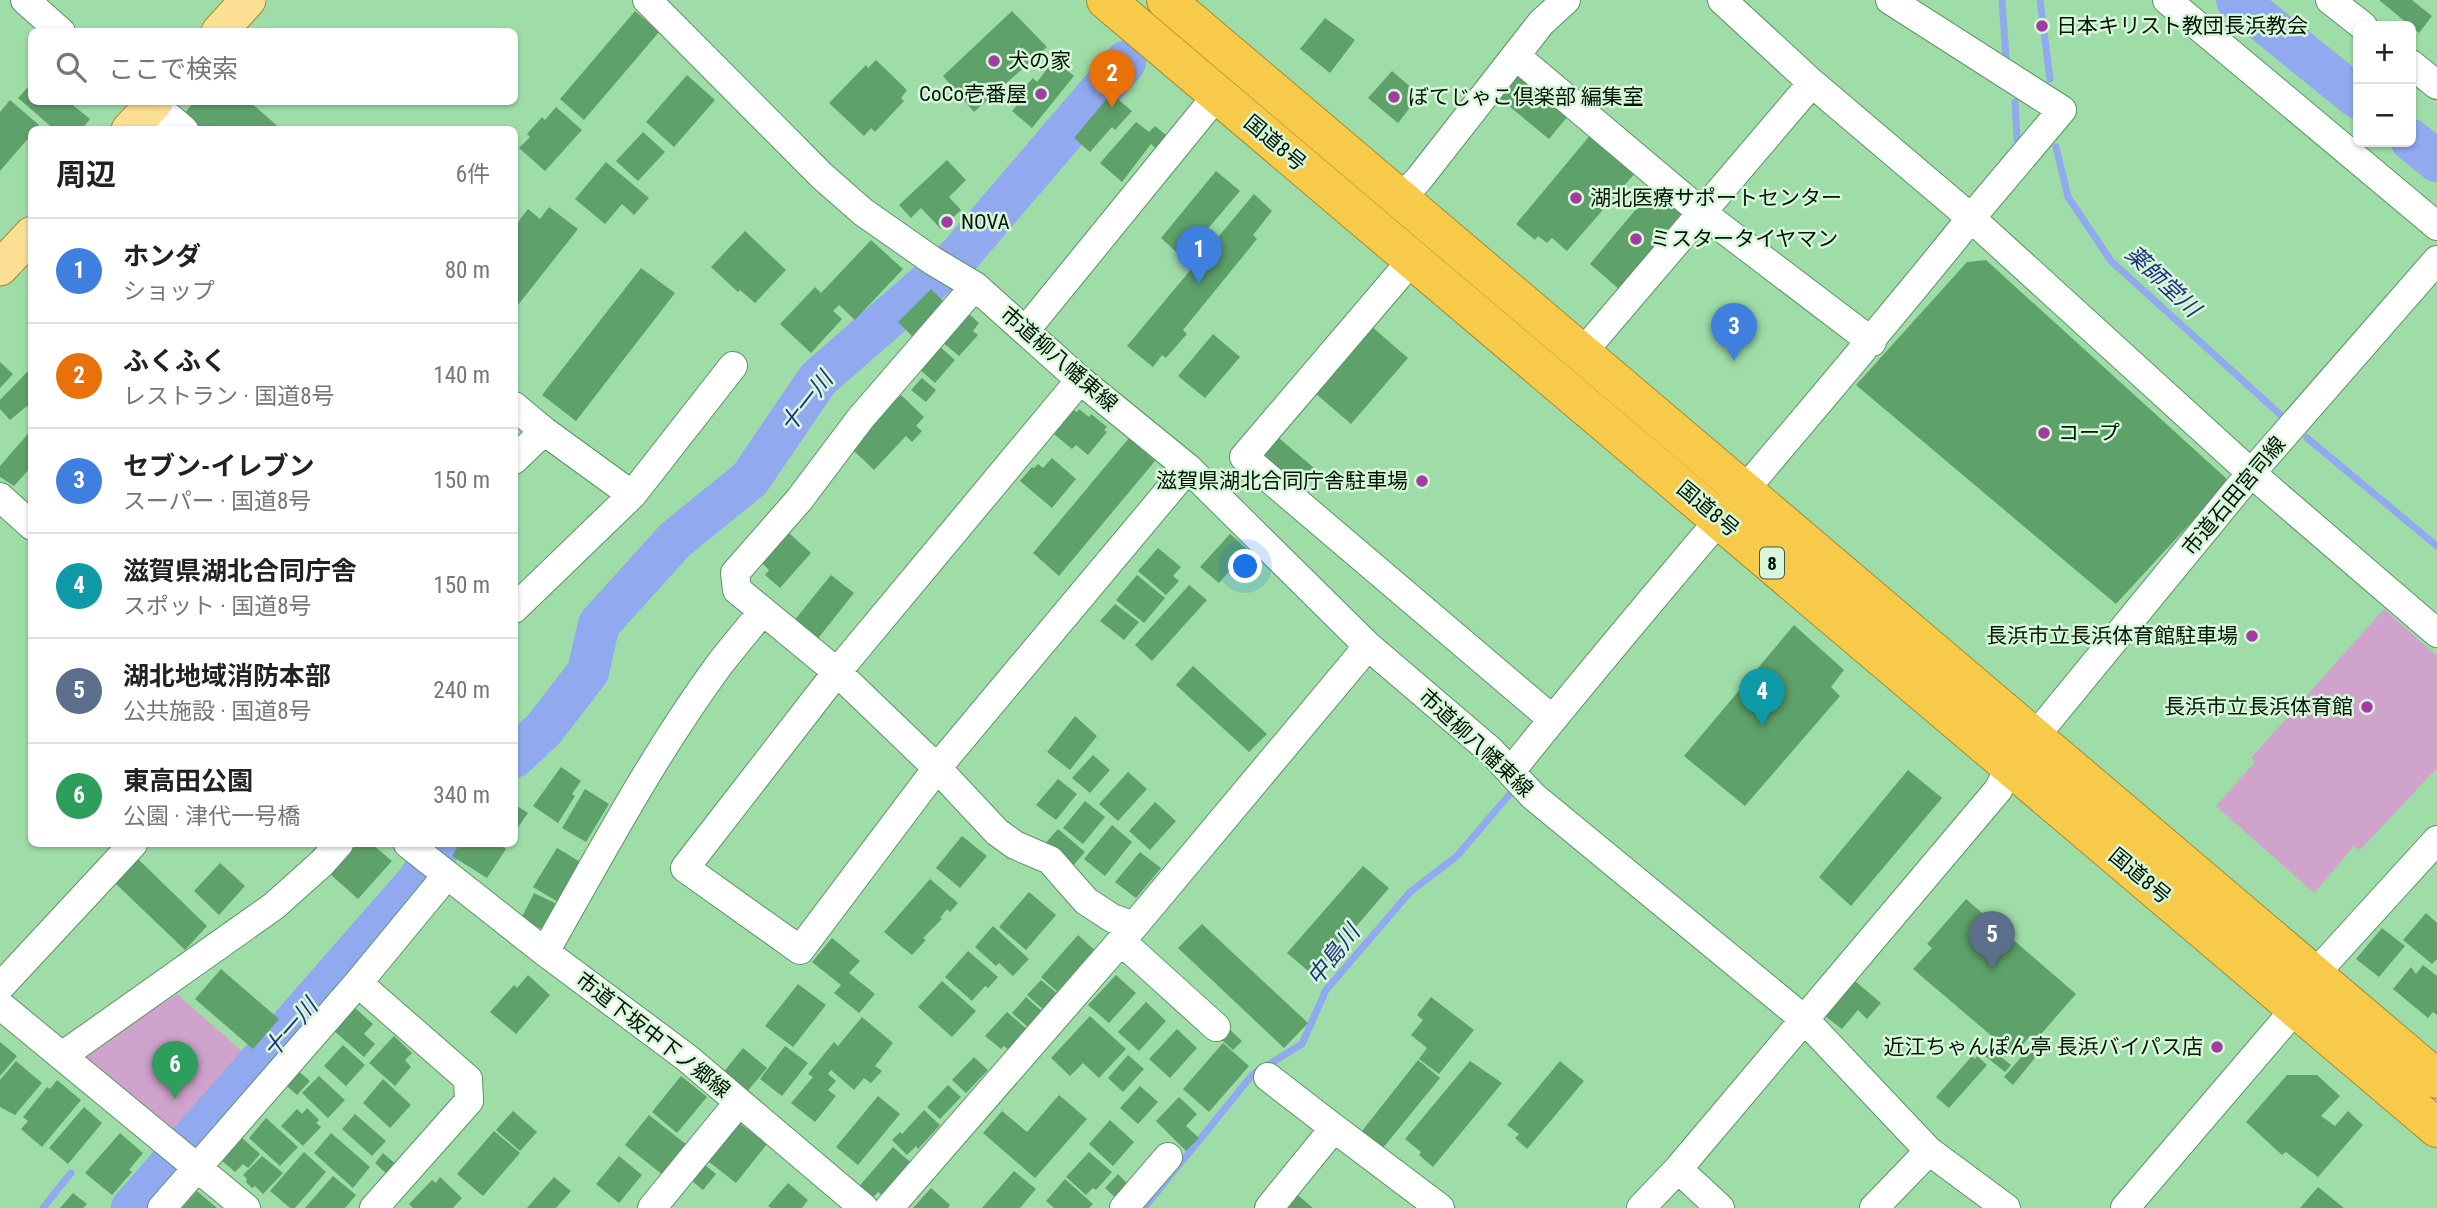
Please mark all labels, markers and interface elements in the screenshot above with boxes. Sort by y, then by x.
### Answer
place label: 日本キリスト教団長浜教会 [2056,14,2308,38]
marker: 日本キリスト教団長浜教会 [2034,18,2050,34]
map controls [2353,21,2416,147]
button: + [2353,21,2416,84]
search box [28,28,518,105]
icon: search [52,48,90,86]
place label: 犬の家 [1008,49,1071,73]
pin: 2 [1089,50,1135,108]
marker: 犬の家 [986,53,1002,69]
text: ここで検索 [108,54,238,84]
place label: CoCo壱番屋 [919,82,1027,106]
button: − [2353,84,2416,147]
place label: ぼてじゃこ倶楽部 編集室 [1408,85,1644,109]
marker: CoCo壱番屋 [1033,86,1049,102]
marker: ぼてじゃこ倶楽部 編集室 [1386,89,1402,105]
street label: 国道8号 [1239,110,1311,176]
text: 周辺 [56,157,116,192]
text: 6件 [456,161,490,188]
place label: 湖北医療サポートセンター [1590,186,1842,210]
marker: 湖北医療サポートセンター [1568,190,1584,206]
place label: NOVA [961,210,1010,234]
marker: NOVA [939,214,955,230]
pin: 1 [1176,226,1222,284]
place label: ミスタータイヤマン [1650,227,1838,251]
marker: ミスタータイヤマン [1628,231,1644,247]
water label: 薬師堂川 [2120,240,2208,325]
text: ホンダ [123,241,201,271]
text: 1 [73,257,85,284]
text: 80 m [445,257,490,284]
text: ショップ [123,278,215,305]
street label: 市道柳八幡東線 [996,302,1122,416]
pin: 3 [1711,303,1757,361]
text: ふくふく [123,346,227,376]
text: 2 [73,362,85,389]
text: 140 m [433,362,490,389]
water label: 十一川 [775,364,840,438]
text: レストラン · 国道8号 [123,383,335,410]
place label: コープ [2058,421,2120,445]
marker: コープ [2036,425,2052,441]
street label: 市道石田宮司線 [2178,432,2290,560]
text: セブン-イレブン [123,451,314,481]
text: 3 [73,467,85,494]
text: 150 m [433,467,490,494]
place label: 滋賀県湖北合同庁舎駐車場 [1156,469,1408,493]
marker: 滋賀県湖北合同庁舎駐車場 [1414,473,1430,489]
street label: 国道8号 [1672,476,1744,542]
text: スーパー · 国道8号 [123,488,311,515]
road number: 8 [1760,548,1784,578]
your location [1228,549,1262,583]
text: 滋賀県湖北合同庁舎 [123,556,357,586]
text: 4 [73,572,85,599]
text: 150 m [433,572,490,599]
text: スポット · 国道8号 [123,593,312,620]
place label: 長浜市立長浜体育館駐車場 [1986,624,2238,648]
marker: 長浜市立長浜体育館駐車場 [2244,628,2260,644]
text: 湖北地域消防本部 [123,661,331,691]
pin: 4 [1739,668,1785,726]
text: 5 [73,677,85,704]
text: 240 m [433,677,490,704]
street label: 市道柳八幡東線 [1414,684,1538,802]
place label: 長浜市立長浜体育館 [2164,695,2353,719]
text: 公共施設 · 国道8号 [123,698,312,725]
marker: 長浜市立長浜体育館 [2359,699,2375,715]
text: 東高田公園 [123,766,253,796]
text: 6 [73,782,85,809]
text: 340 m [433,782,490,809]
text: 公園 · 津代一号橋 [123,803,300,830]
street label: 国道8号 [2104,843,2176,909]
pin: 5 [1969,911,2015,969]
water label: 中島川 [1302,917,1367,991]
street label: 市道下坂中下ノ郷線 [571,967,735,1103]
water label: 十一川 [258,991,325,1063]
place label: 近江ちゃんぽん亭 長浜バイパス店 [1884,1035,2203,1059]
marker: 近江ちゃんぽん亭 長浜バイパス店 [2209,1039,2225,1055]
pin: 6 [152,1041,198,1099]

